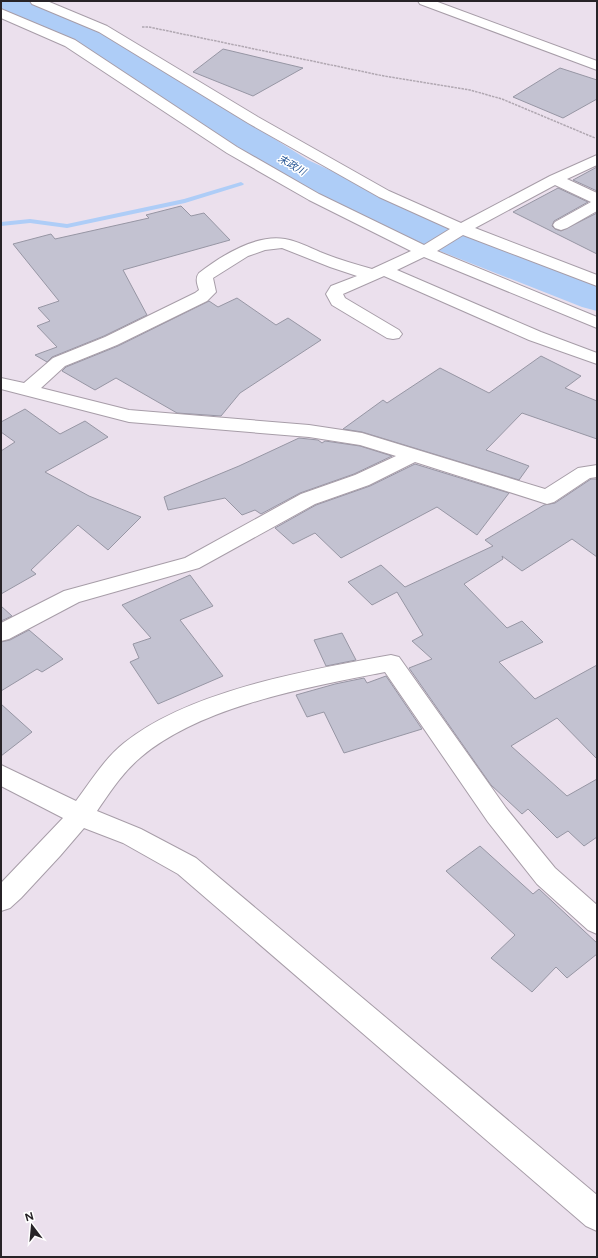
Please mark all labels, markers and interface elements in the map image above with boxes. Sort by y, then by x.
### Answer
water label: 末政川 [276,152,309,179]
north arrow [12,1206,52,1246]
text: N [23,1209,35,1224]

